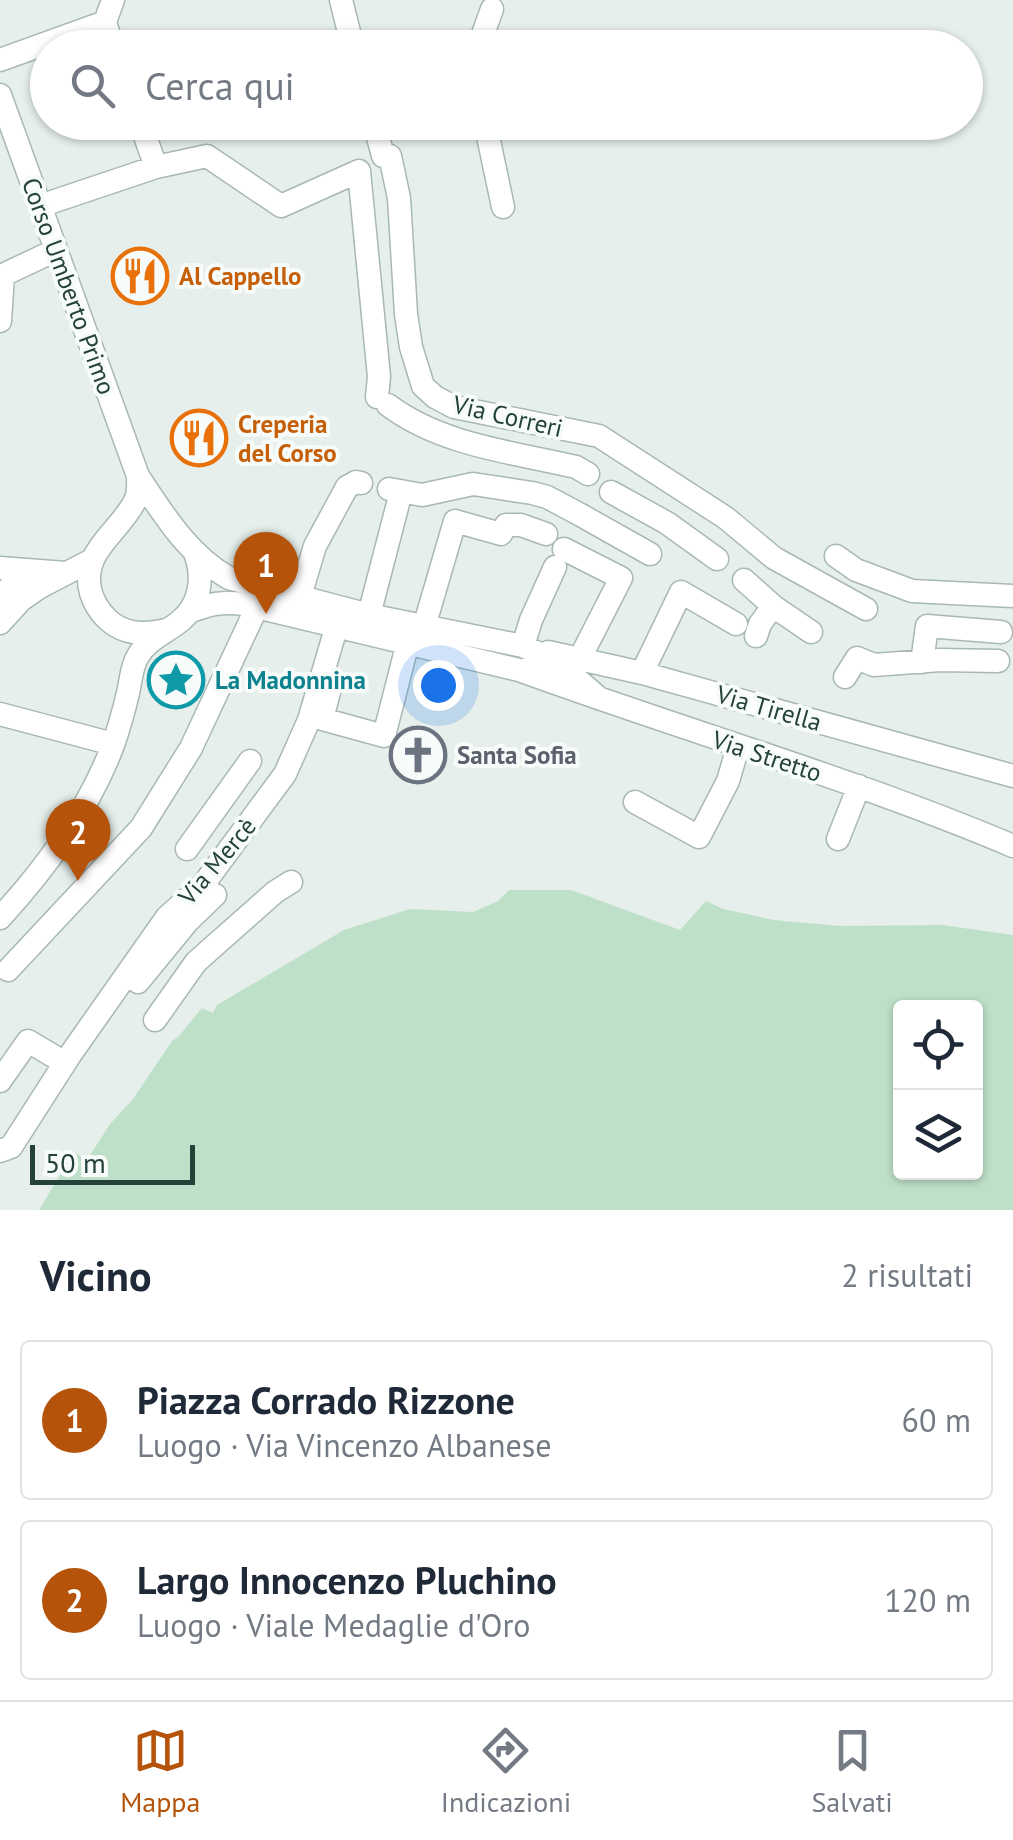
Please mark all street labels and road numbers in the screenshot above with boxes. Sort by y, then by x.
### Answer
street label: Corso Umberto Primo [15,173,123,399]
street label: Via Correri [449,388,566,444]
street label: Via Tirella [712,677,825,738]
street label: Via Stretto [707,723,826,789]
street label: Via Mercè [171,811,263,912]

